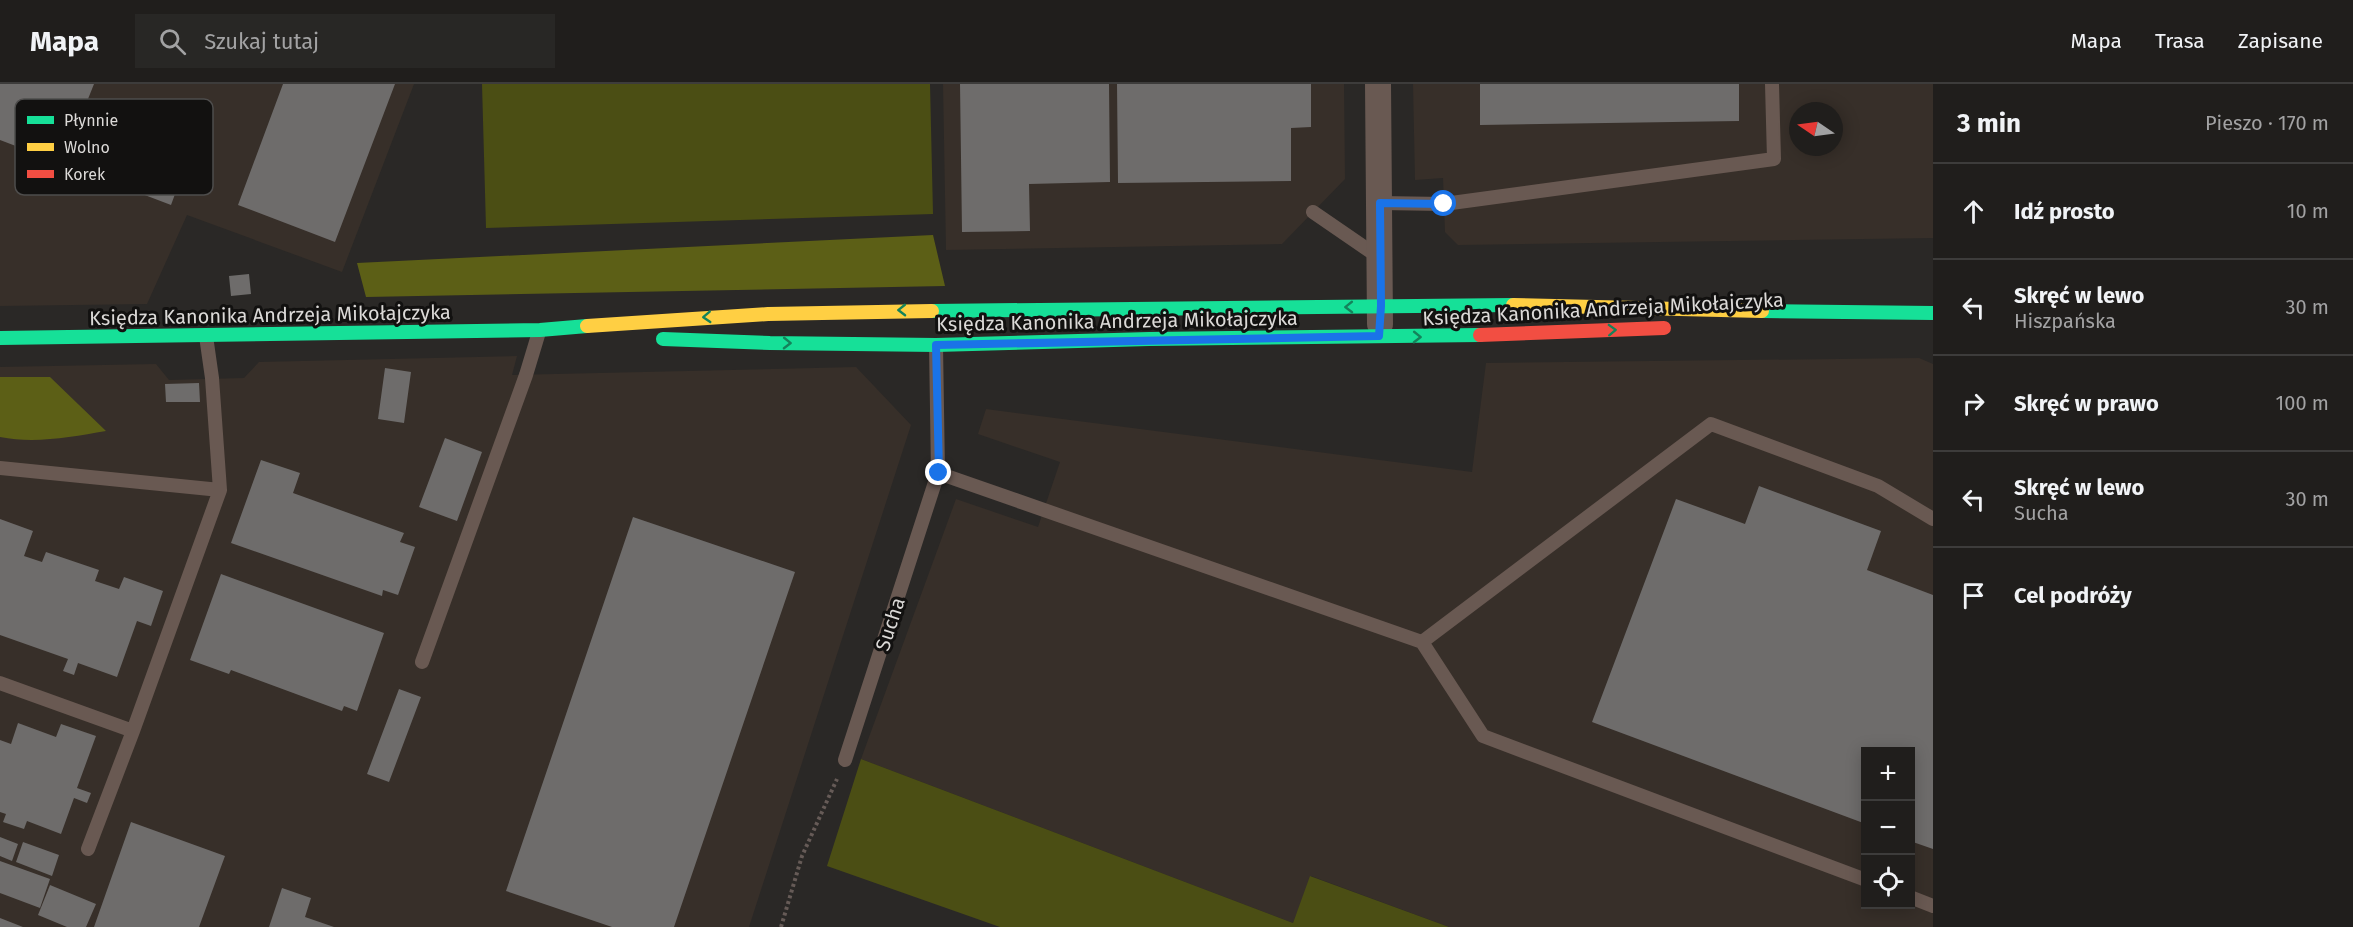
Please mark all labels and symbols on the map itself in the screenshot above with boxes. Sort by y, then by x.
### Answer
legend [15,99,213,195]
north arrow [1789,102,1843,156]
text: Płynnie [64,111,118,130]
text: Wolno [64,138,110,157]
text: Korek [64,165,106,184]
route start [1430,190,1456,216]
street label: Księdza Kanonika Andrzeja Mikołajczyka [1422,288,1784,330]
street label: Księdza Kanonika Andrzeja Mikołajczyka [89,300,451,330]
one-way arrow [1345,301,1354,313]
one-way arrow [898,304,907,316]
street label: Księdza Kanonika Andrzeja Mikołajczyka [936,306,1298,336]
one-way arrow [703,311,712,324]
one-way arrow [1608,323,1617,336]
one-way arrow [1413,331,1422,343]
one-way arrow [782,337,791,349]
route end [925,459,951,485]
street label: Sucha [870,594,910,654]

